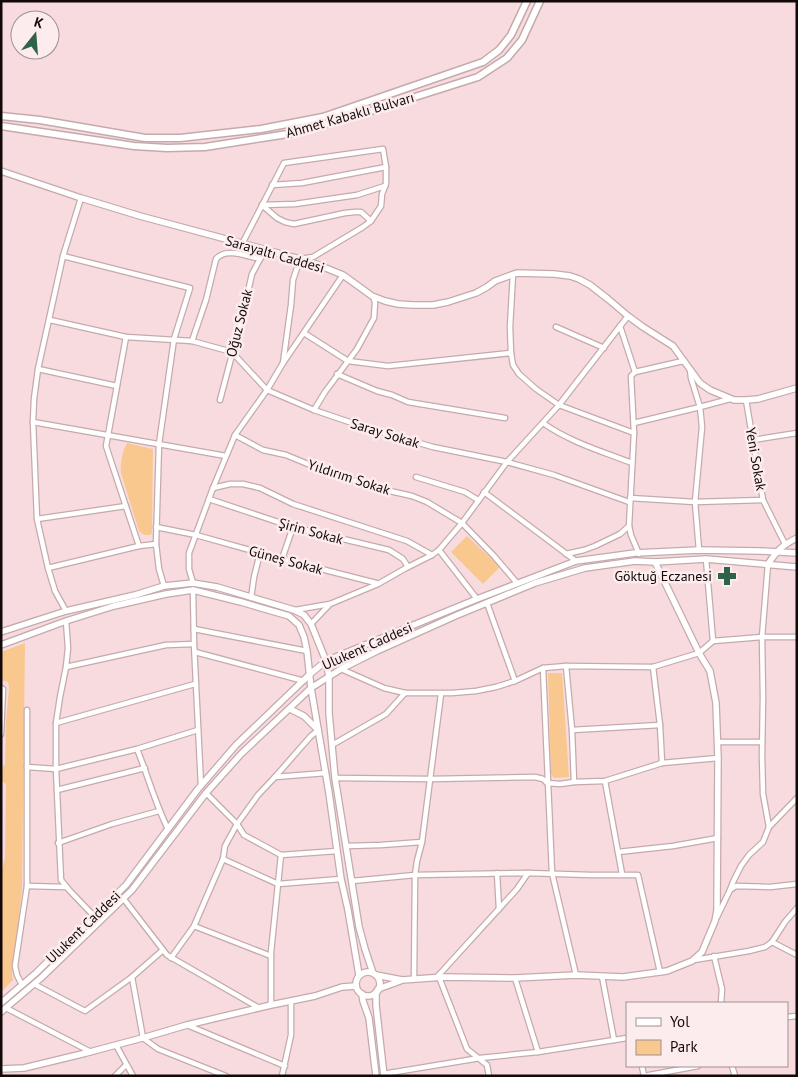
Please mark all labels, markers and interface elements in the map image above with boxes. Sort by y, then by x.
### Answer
north arrow [10,10,60,60]
text: K [32,13,46,33]
street label: Ahmet Kabaklı Bulvarı [284,88,416,142]
street label: Sarayaltı Caddesi [223,231,327,277]
street label: Oğuz Sokak [222,287,256,359]
street label: Saray Sokak [348,414,422,452]
street label: Yeni Sokak [742,426,770,492]
street label: Yıldırım Sokak [305,455,393,499]
street label: Şirin Sokak [277,514,346,548]
street label: Güneş Sokak [247,541,325,579]
pharmacy icon: Göktuğ Eczanesi [716,565,738,587]
place label: Göktuğ Eczanesi [614,567,712,585]
street label: Ulukent Caddesi [319,618,415,674]
street label: Ulukent Caddesi [42,887,124,967]
legend [626,1002,788,1067]
text: Yol [670,1012,690,1031]
text: Park [670,1037,698,1056]

